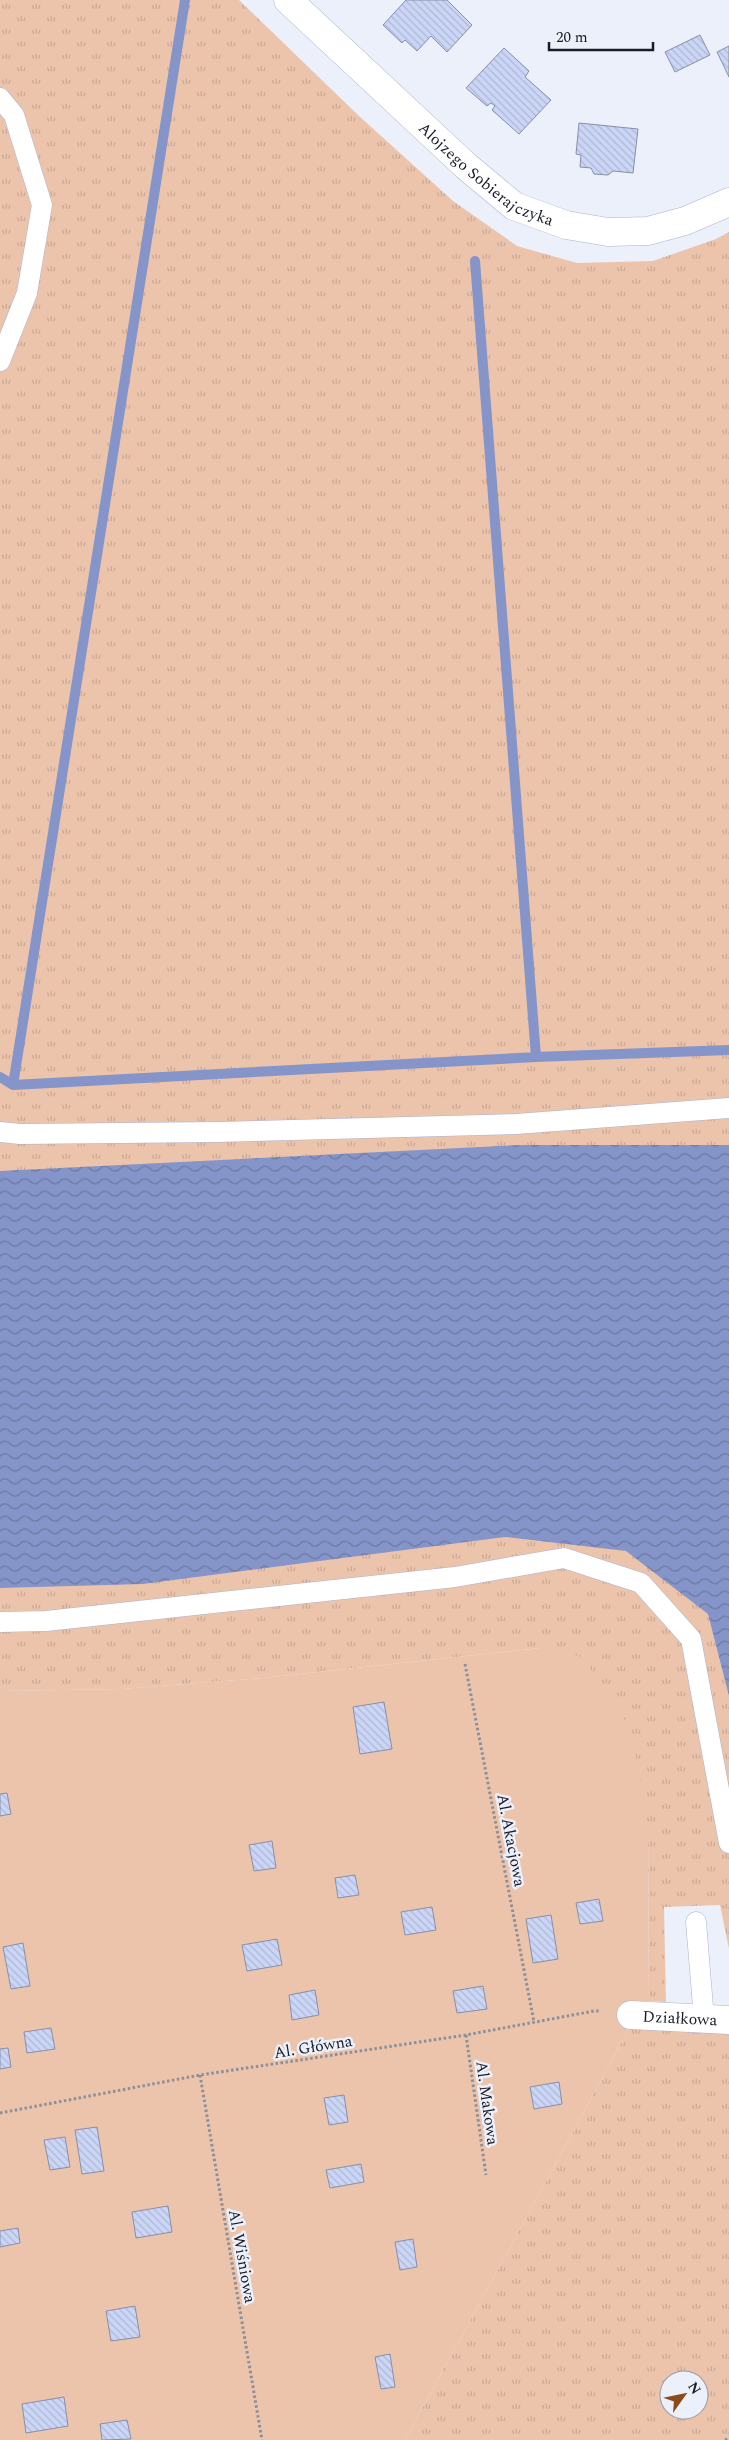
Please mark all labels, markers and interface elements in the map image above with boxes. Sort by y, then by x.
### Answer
scale bar [549,20,653,52]
text: 20 m [556,26,588,49]
street label: Alojzego Sobierajczyka [413,116,557,233]
street label: Al. Akacjowa [490,1792,532,1889]
street label: Działkowa [642,2005,718,2032]
street label: Al. Główna [272,2029,354,2065]
street label: Al. Makowa [469,2059,505,2147]
street label: Al. Wiśniowa [222,2207,262,2305]
north arrow [659,2370,709,2420]
text: N [683,2378,706,2399]

